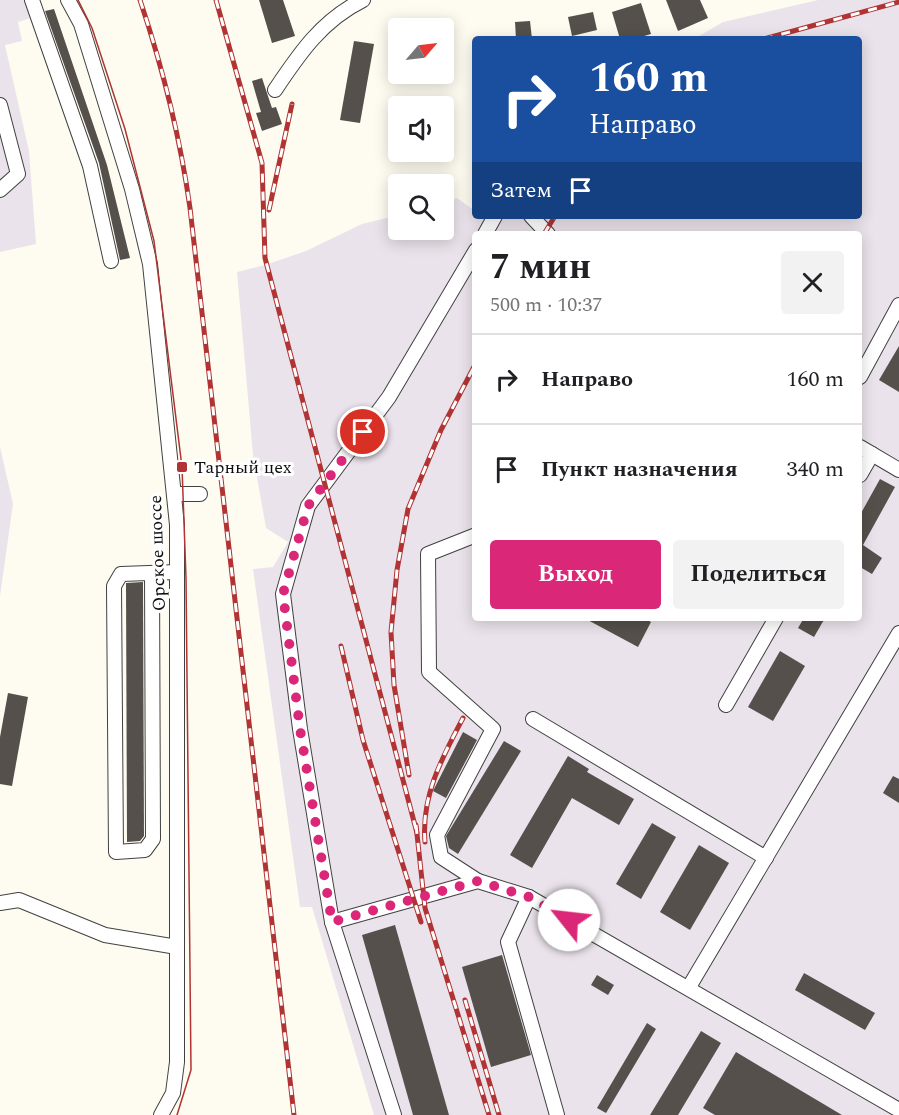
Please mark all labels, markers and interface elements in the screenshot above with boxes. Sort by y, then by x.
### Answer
north arrow [388,18,454,84]
map controls [388,18,454,240]
text: 160 m [589,47,708,110]
icon: right [490,60,568,138]
button: sound [388,96,454,162]
text: Направо [589,104,697,146]
button: search [388,174,454,240]
text: Затем [490,174,552,207]
icon: arrive [564,174,597,207]
text: 7 мин [490,240,591,295]
button: close [781,251,844,314]
text: 500 m · 10:37 [490,290,602,320]
icon: right [490,363,523,396]
text: Направо [541,363,633,396]
text: 160 m [787,363,844,396]
pin [337,406,388,457]
icon: arrive [346,415,379,448]
icon: arrive [490,453,523,486]
text: Пункт назначения [541,453,738,486]
text: 340 m [787,453,844,486]
place label: Тарный цех [194,454,292,481]
marker: Тарный цех [175,460,189,474]
street label: Орское шоссе [142,494,173,612]
button: Выход [490,540,661,609]
button: Поделиться [673,540,844,609]
position arrow [537,888,601,952]

